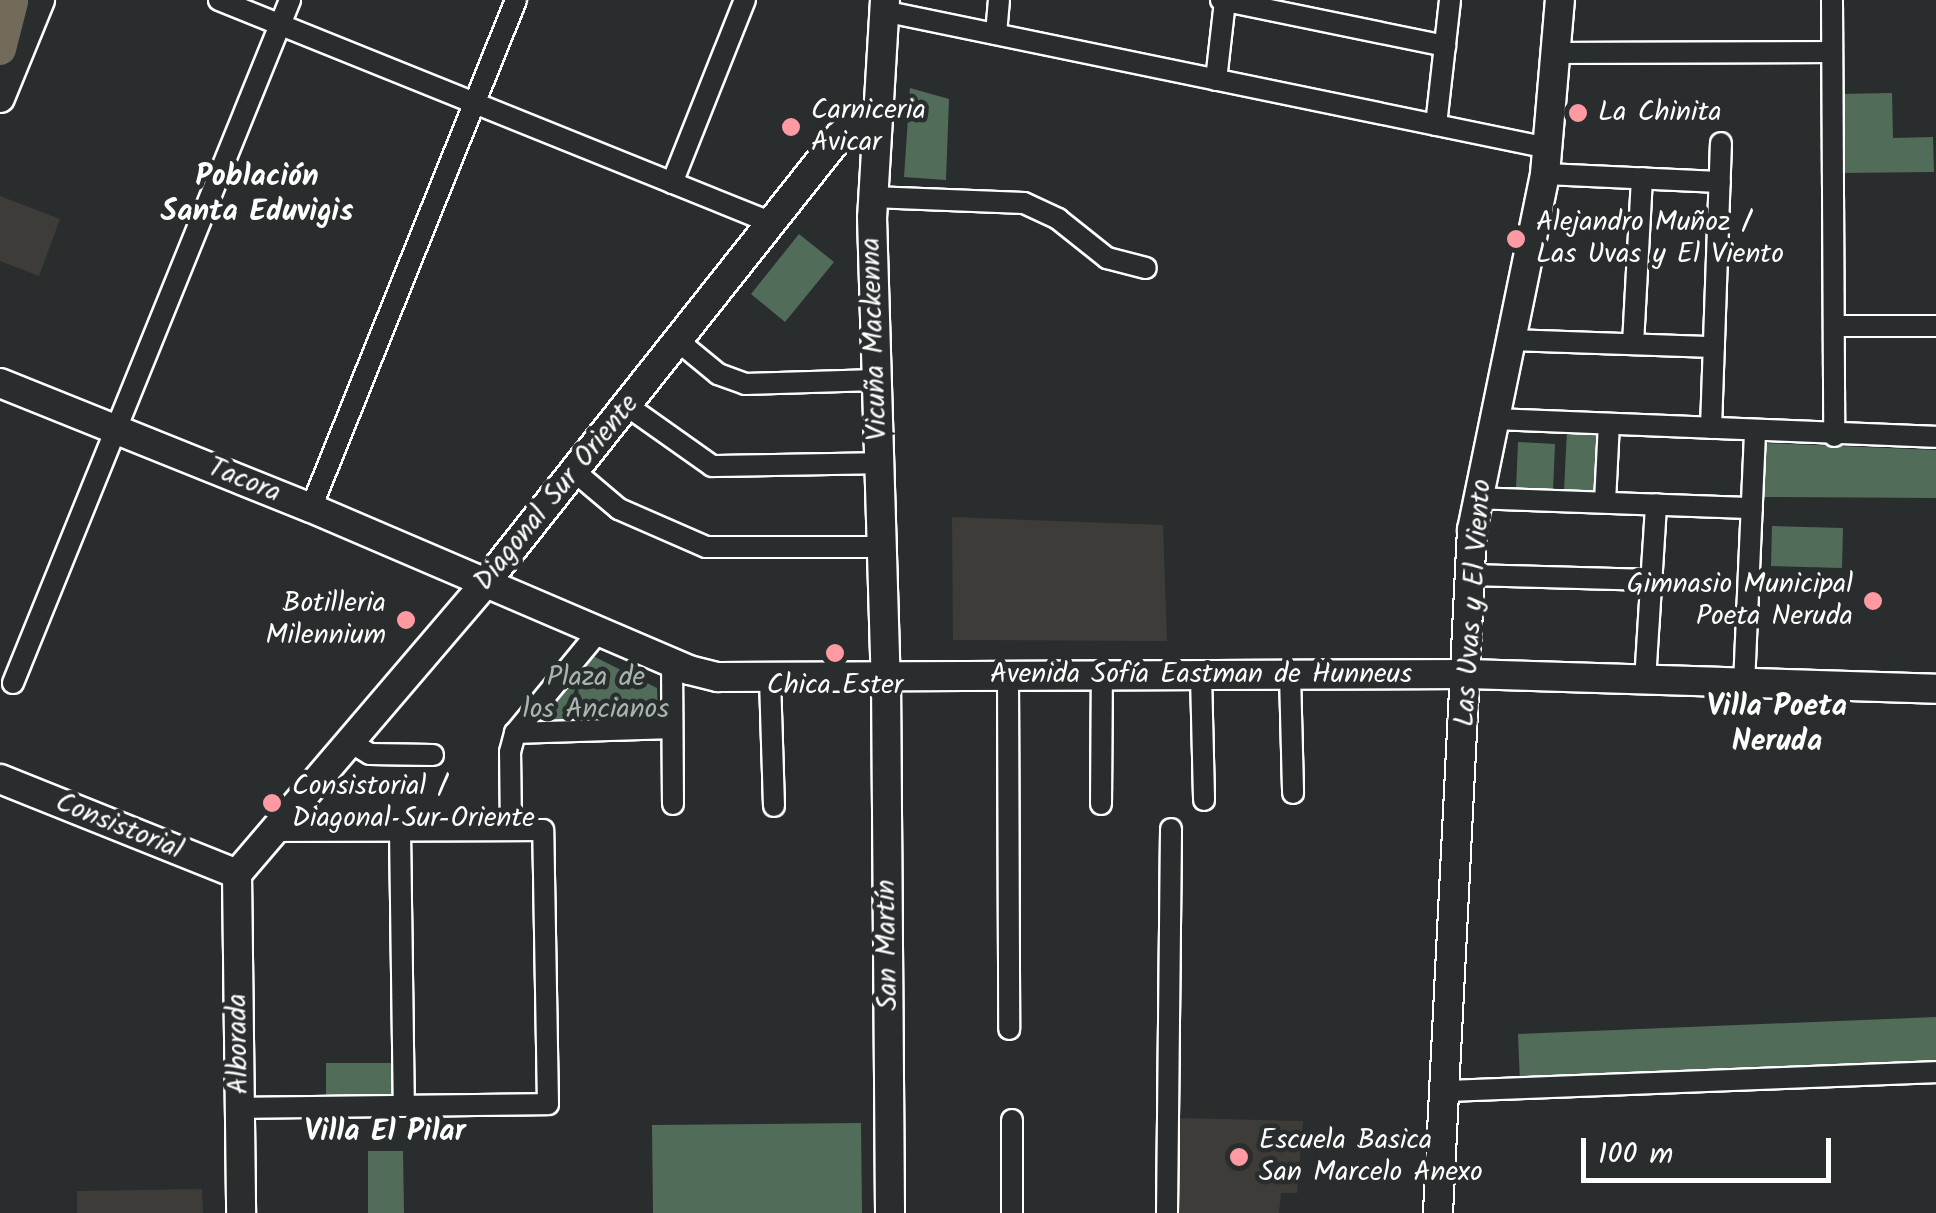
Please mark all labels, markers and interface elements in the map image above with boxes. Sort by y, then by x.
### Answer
place label: Carniceria Avicar [811,94,926,160]
place label: La Chinita [1598,96,1722,130]
marker: La Chinita [1567,102,1589,124]
marker: Carniceria Avicar [780,116,802,138]
district label: Población Santa Eduvigis [161,159,353,230]
place label: Alejandro Muñoz / Las Uvas y El Viento [1536,206,1784,272]
marker: Alejandro Muñoz / Las Uvas y El Viento [1505,228,1527,250]
street label: Vicuña Mackenna [855,237,895,441]
street label: Diagonal Sur Oriente [468,388,646,598]
street label: Tacora [203,451,285,511]
street label: Las Uvas y El Viento [1449,478,1499,728]
place label: Gimnasio Municipal Poeta Neruda [1627,568,1853,634]
place label: Botilleria Milennium [266,587,386,653]
marker: Gimnasio Municipal Poeta Neruda [1862,590,1884,612]
marker: Botilleria Milennium [395,609,417,631]
marker: Chica Ester [824,642,846,664]
street label: Avenida Sofía Eastman de Hunneus [990,658,1412,692]
park label: Plaza de los Ancianos [523,661,669,727]
place label: Chica Ester [767,669,903,703]
district label: Villa Poeta Neruda [1707,689,1847,760]
place label: Consistorial / Diagonal Sur Oriente [292,770,535,836]
street label: Consistorial [50,786,188,868]
marker: Consistorial / Diagonal Sur Oriente [261,792,283,814]
street label: San Martín [870,879,906,1011]
street label: Alborada [221,993,257,1095]
district label: Villa El Pilar [304,1114,466,1150]
scale bar [1586,1118,1836,1180]
place label: Escuela Basica San Marcelo Anexo [1259,1124,1483,1190]
text: 100 m [1598,1131,1673,1179]
marker: Escuela Basica San Marcelo Anexo [1228,1146,1250,1168]

